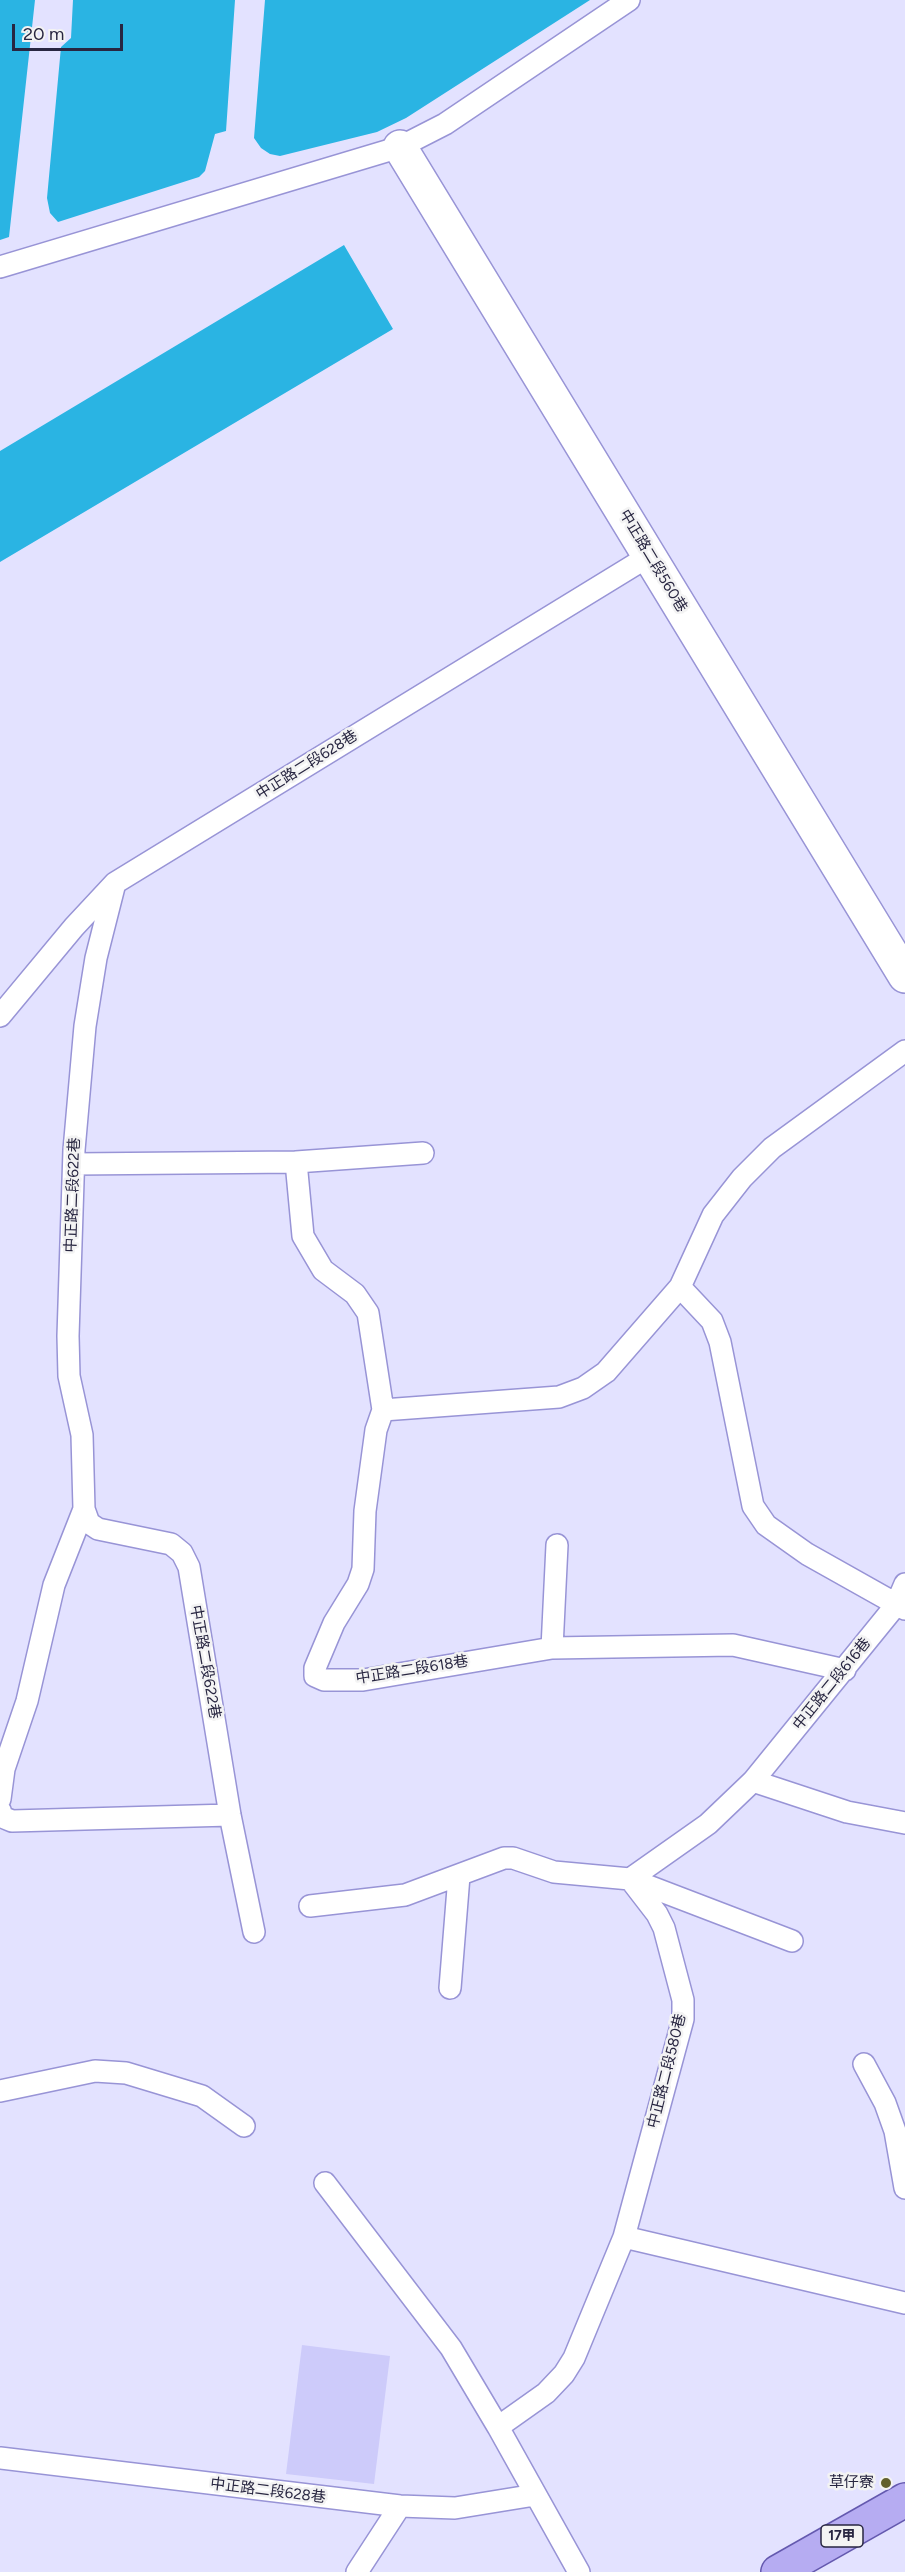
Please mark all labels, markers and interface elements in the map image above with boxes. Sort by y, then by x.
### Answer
scale bar [15,12,126,50]
text: 20 m [23,23,64,45]
street label: 中正路二段560巷 [615,506,691,616]
street label: 中正路二段628巷 [253,727,361,803]
street label: 中正路二段622巷 [62,1137,84,1253]
street label: 中正路二段622巷 [186,1604,224,1720]
street label: 中正路二段616巷 [789,1634,875,1734]
street label: 中正路二段618巷 [354,1652,470,1688]
street label: 中正路二段580巷 [644,2012,690,2130]
place label: 草仔寮 [829,2474,874,2492]
street label: 中正路二段628巷 [209,2475,327,2507]
marker: 草仔寮 [879,2476,893,2490]
road number: 17甲 [821,2525,863,2547]

